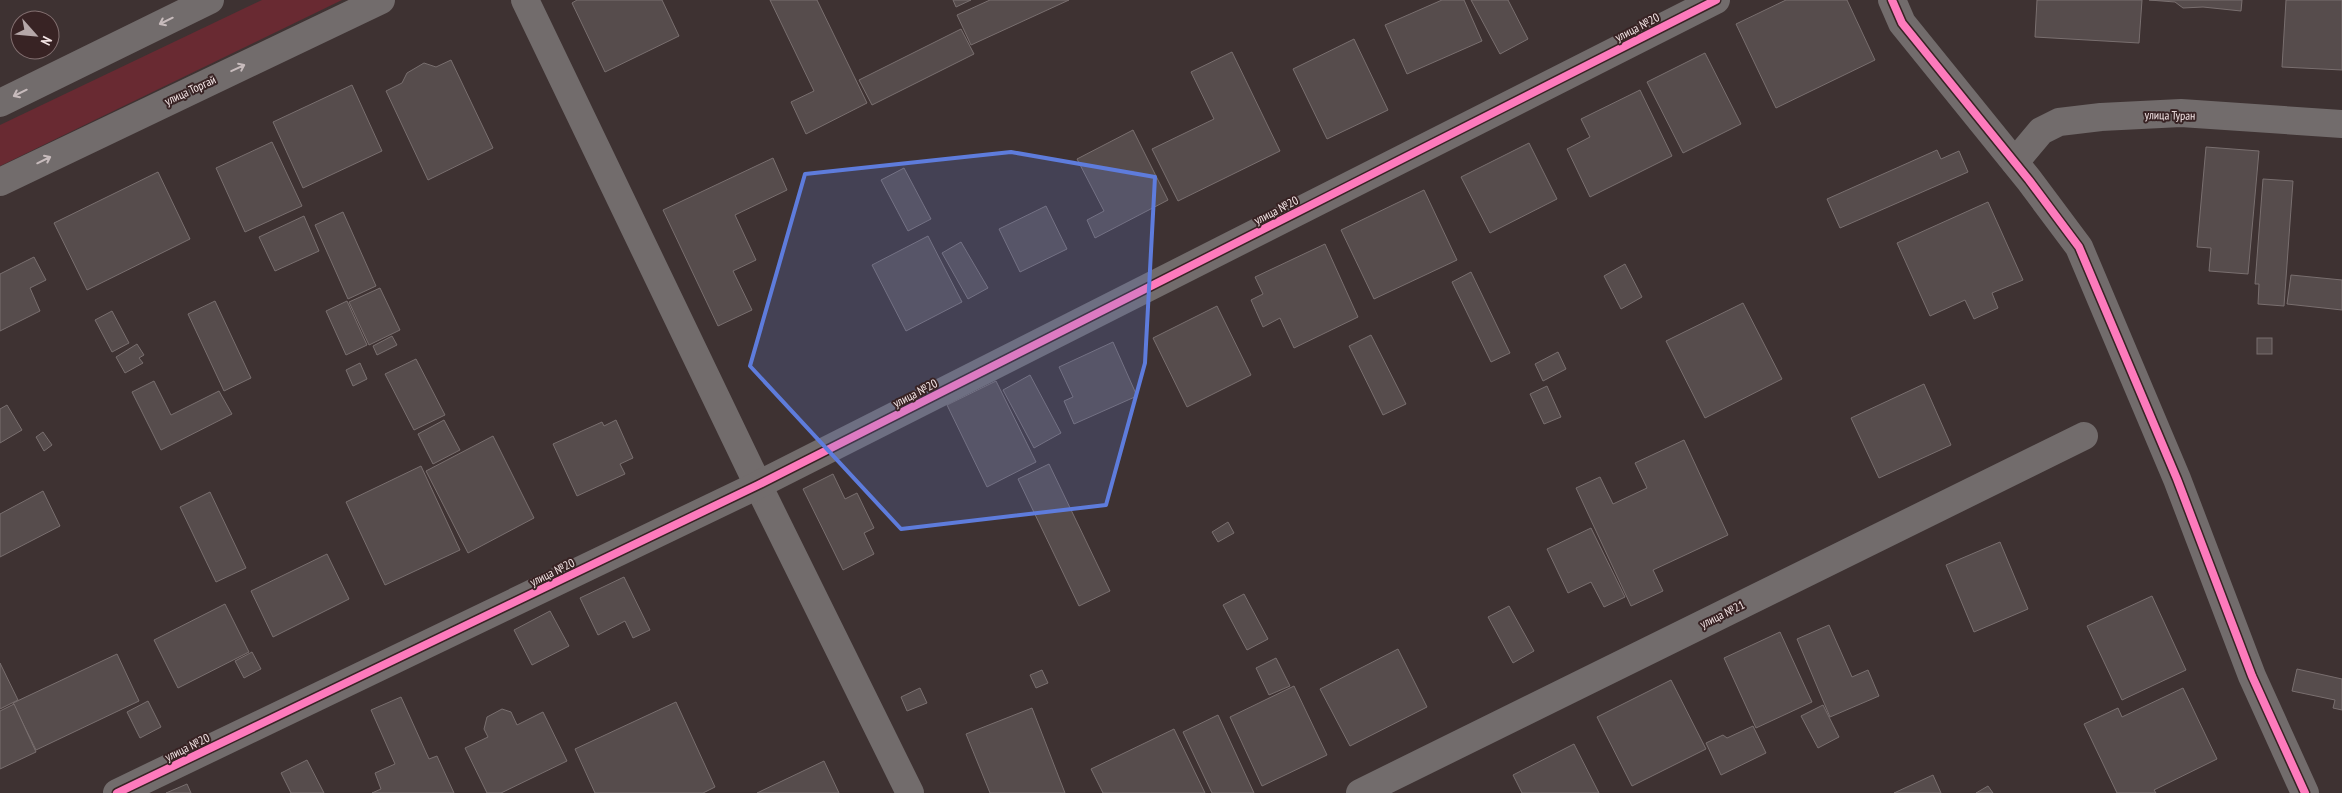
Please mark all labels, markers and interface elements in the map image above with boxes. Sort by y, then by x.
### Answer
street label: улица №20 [1612,9,1662,45]
north arrow [10,10,60,60]
one-way arrow [159,17,174,27]
text: N [37,33,56,48]
one-way arrow [230,63,245,72]
street label: улица Торгай [162,72,218,108]
one-way arrow [13,89,28,98]
street label: улица Туран [2145,107,2195,123]
one-way arrow [36,155,51,164]
street label: улица №20 [1251,192,1301,228]
street label: улица №20 [890,375,940,411]
street label: улица №20 [527,555,577,589]
street label: улица №21 [1697,597,1747,631]
street label: улица №20 [162,730,212,764]

